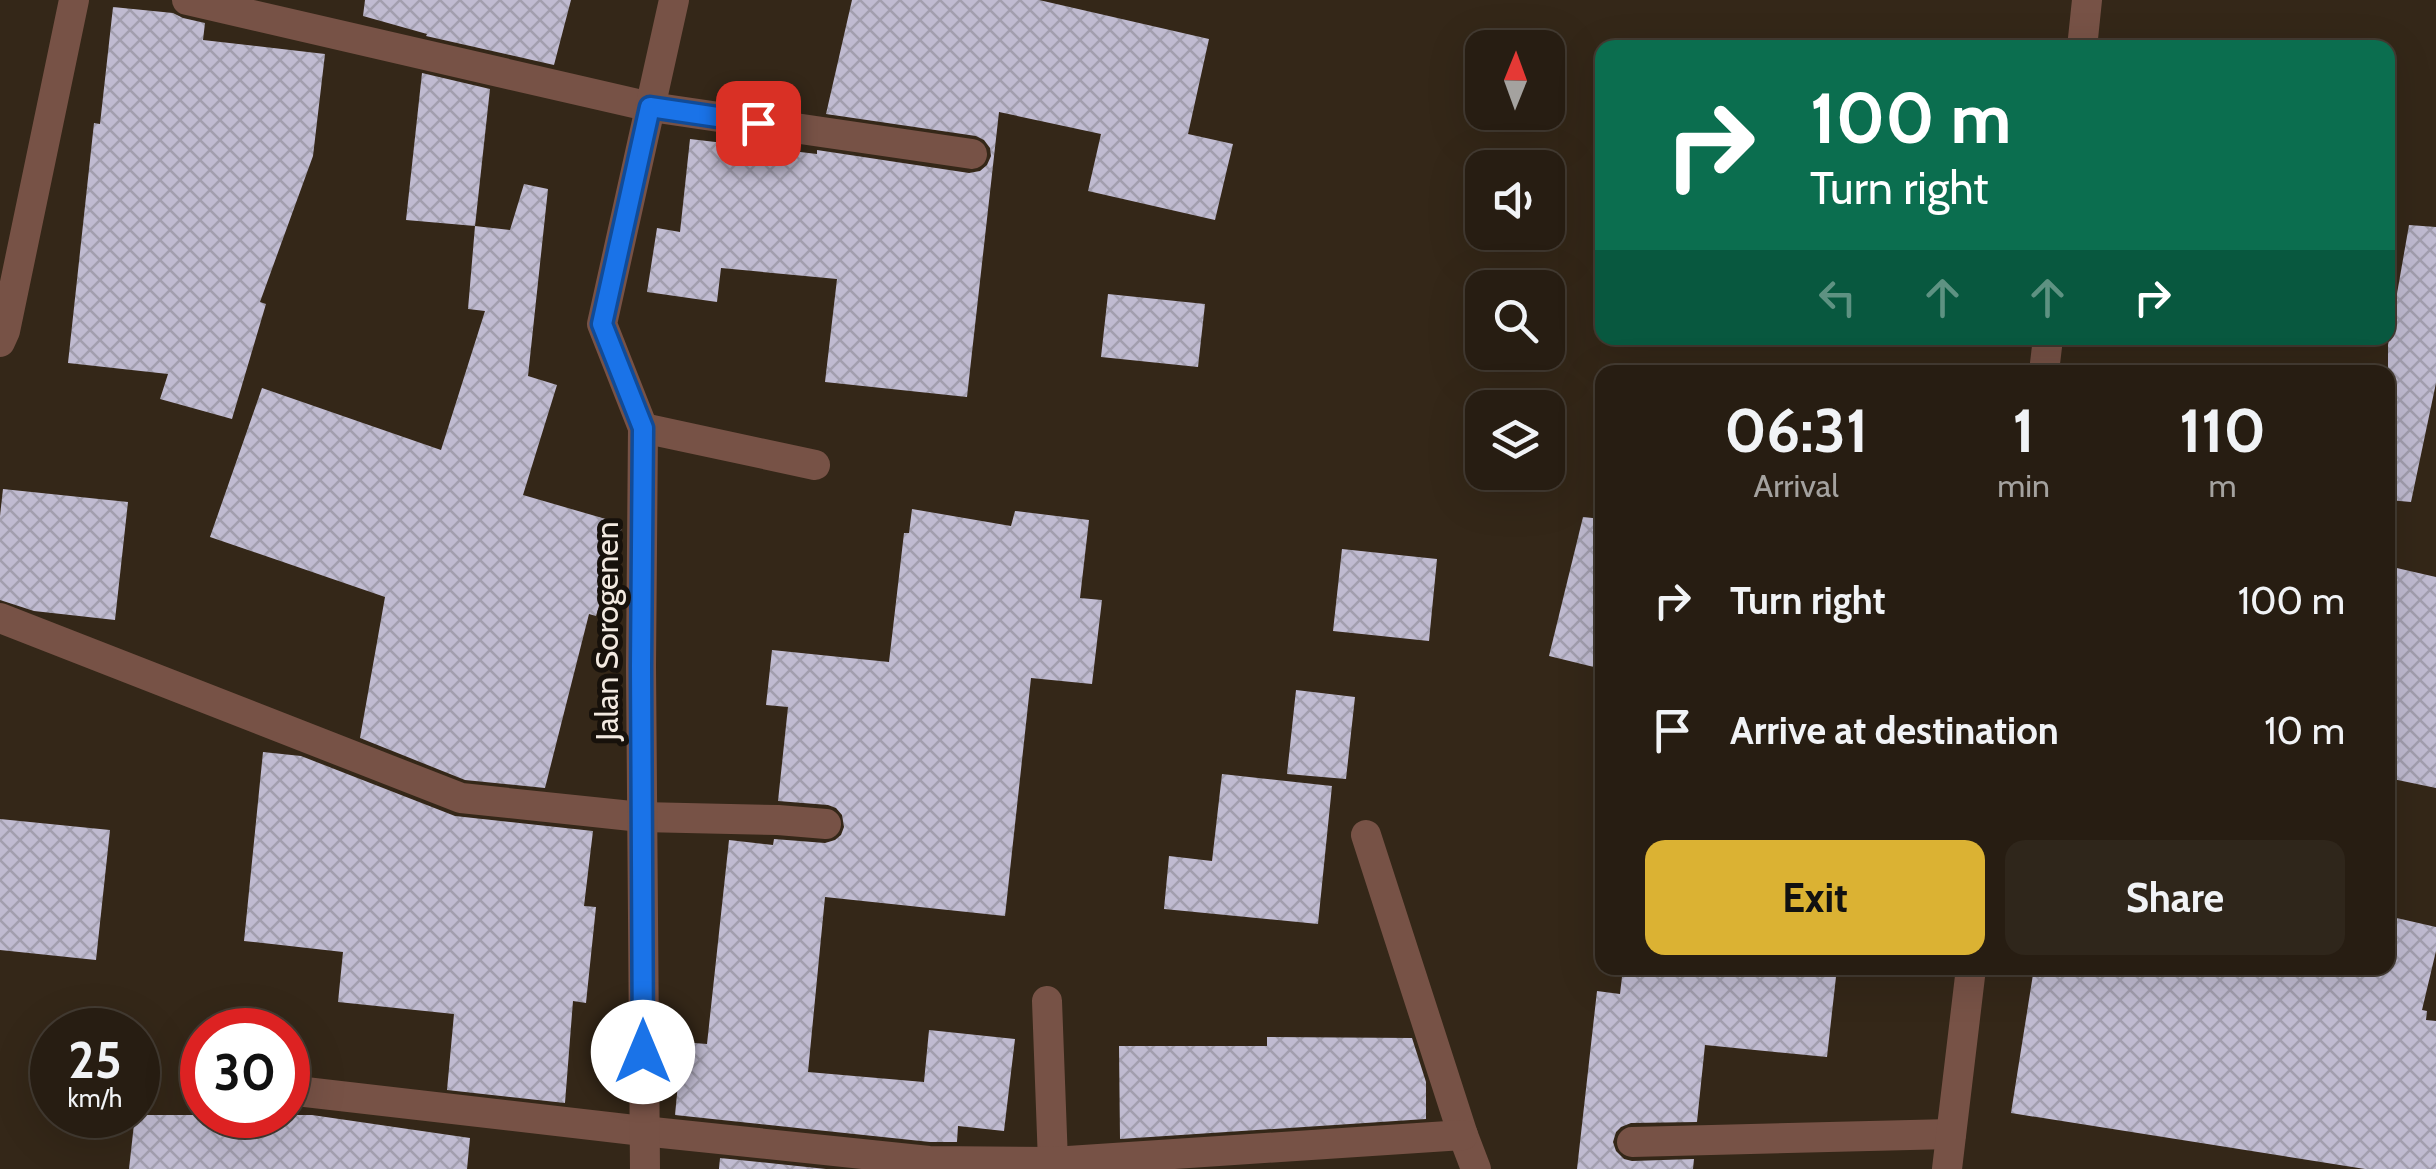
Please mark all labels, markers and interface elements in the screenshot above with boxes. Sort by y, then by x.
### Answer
north arrow [1465,30,1565,130]
map controls [1465,30,1565,490]
text: 100 m [1810,75,2011,161]
icon: right [1645,80,1775,210]
pin [716,81,801,166]
icon: arrive [731,96,786,151]
button: sound [1465,150,1565,250]
text: Turn right [1810,161,1989,215]
button: search [1465,270,1565,370]
icon: left [1810,270,1865,325]
icon: ahead [1915,270,1970,325]
icon: ahead [2020,270,2075,325]
icon: right [2125,270,2180,325]
button: layers [1465,390,1565,490]
text: 06:31 [1724,394,1868,467]
text: 1 [2013,394,2035,467]
text: 110 [2179,394,2266,467]
text: Arrival [1754,466,1839,505]
text: min [1997,466,2050,505]
text: m [2208,466,2237,505]
street label: Jalan Sorogenen [587,521,626,742]
icon: right [1645,573,1700,628]
text: Turn right [1730,577,1886,624]
text: 100 m [2238,577,2345,624]
icon: arrive [1645,703,1700,758]
text: Arrive at destination [1730,707,2059,754]
text: 10 m [2264,707,2345,754]
button: Exit [1645,840,1985,955]
button: Share [2005,840,2345,955]
position arrow [591,1000,695,1104]
speed limit sign: 30 [180,1008,310,1138]
text: 25 [68,1030,122,1091]
text: km/h [68,1083,122,1113]

